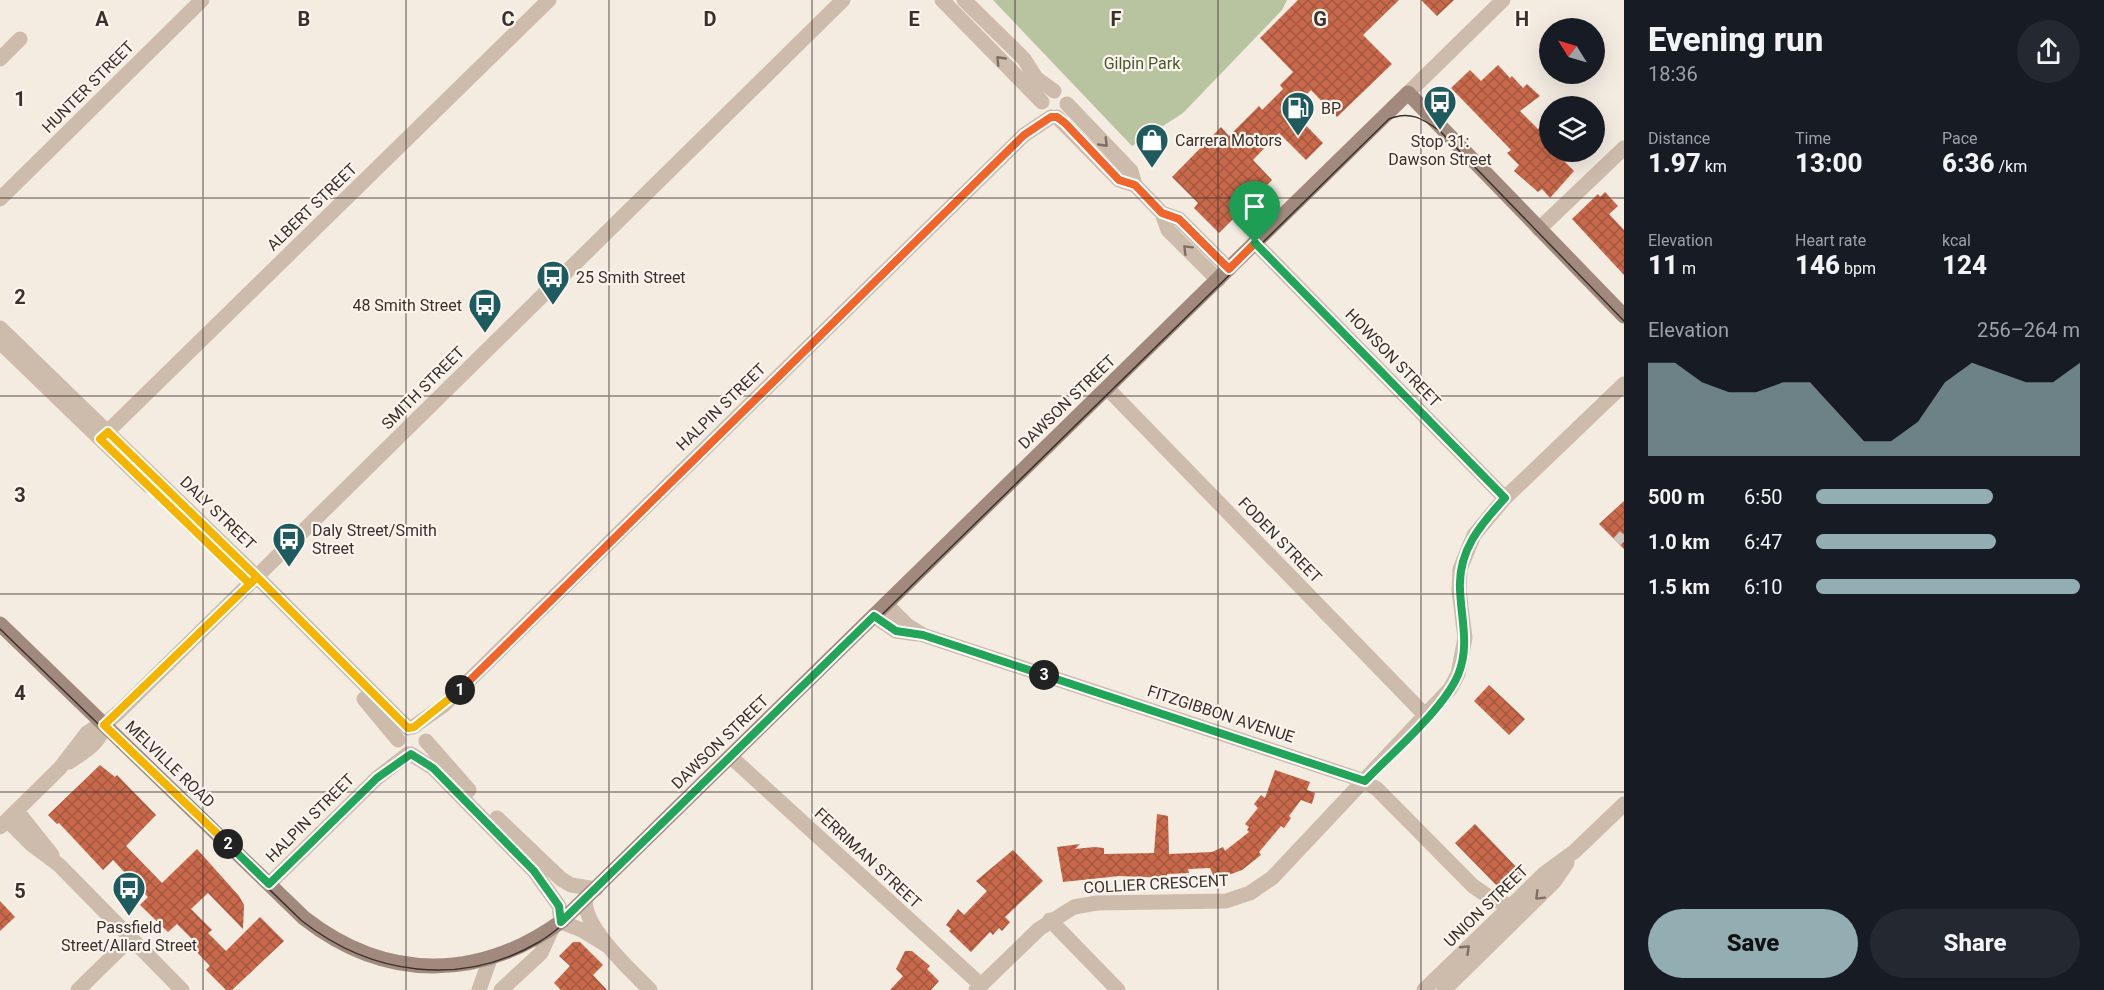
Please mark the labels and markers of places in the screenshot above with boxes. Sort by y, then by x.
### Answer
bus stop icon: Stop 31: Dawson Street [1422,84,1458,131]
fuel station icon: BP [1280,90,1316,137]
place label: BP [1321,99,1341,118]
shop icon: Carrera Motors [1134,122,1170,169]
place label: Carrera Motors [1175,131,1282,150]
place label: Stop 31: Dawson Street [1388,132,1492,169]
pin [1229,181,1280,243]
bus stop icon: 25 Smith Street [535,259,571,306]
place label: 25 Smith Street [576,268,686,287]
bus stop icon: 48 Smith Street [467,287,503,334]
place label: 48 Smith Street [352,296,462,315]
bus stop icon: Daly Street/Smith Street [271,521,307,568]
place label: Daly Street/Smith Street [312,521,437,558]
pin: 3 [1029,660,1059,690]
pin: 1 [445,675,475,705]
pin: 2 [213,829,243,859]
bus stop icon: Passfield Street/Allard Street [111,870,147,917]
place label: Passfield Street/Allard Street [61,918,197,955]

